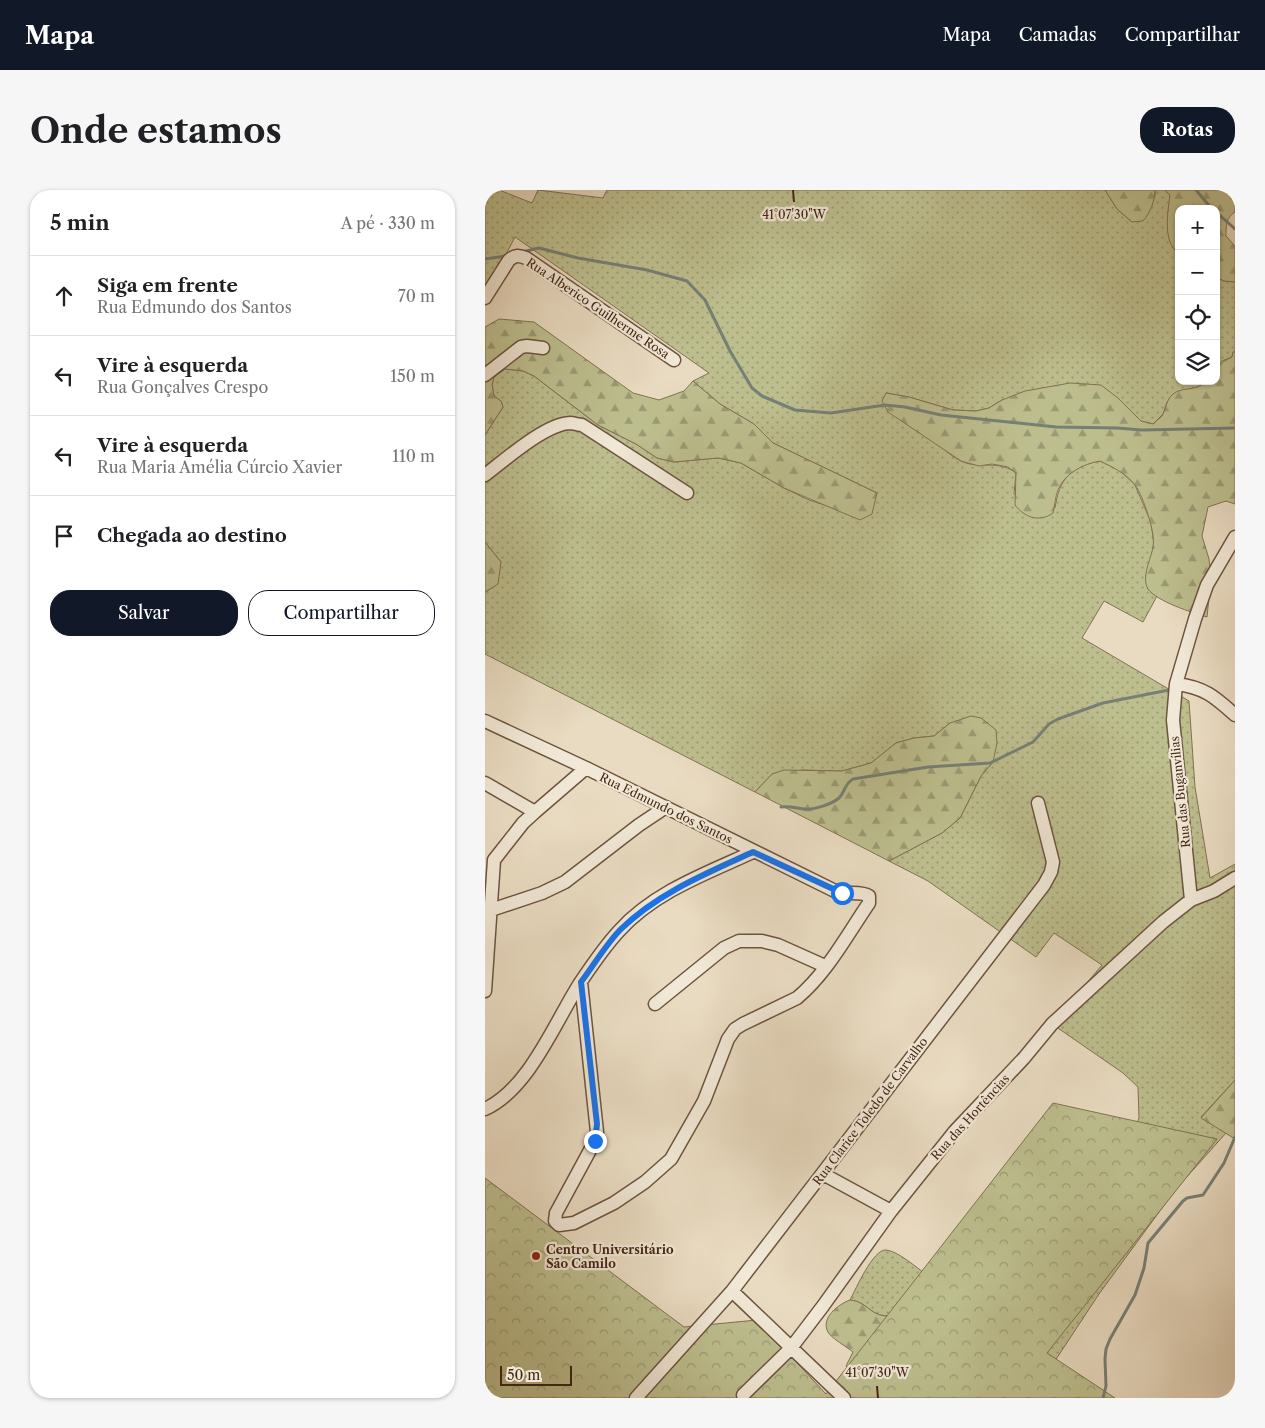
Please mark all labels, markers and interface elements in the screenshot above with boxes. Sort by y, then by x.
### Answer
text: Mapa [25,21,94,50]
text: Mapa [943,24,991,46]
text: Camadas [1019,24,1097,46]
text: Compartilhar [1125,24,1240,46]
button: Rotas [1140,107,1235,153]
text: Onde estamos [30,109,282,152]
map controls [1175,205,1220,385]
button: + [1175,205,1220,250]
text: 41°07'30"W [762,207,827,222]
text: 5 min [50,210,110,235]
text: A pé · 330 m [341,213,435,233]
button: − [1175,250,1220,295]
street label: Rua Alberico Guilherme Rosa [524,254,673,362]
text: Siga em frente [97,274,238,297]
icon: ahead [50,282,78,310]
text: 70 m [398,286,435,306]
button: locate [1175,295,1220,340]
text: Rua Edmundo dos Santos [97,297,292,317]
button: layers [1175,340,1220,385]
text: Vire à esquerda [97,354,248,377]
icon: left [50,362,78,390]
text: 150 m [390,366,435,386]
text: Rua Gonçalves Crespo [97,377,268,397]
text: Vire à esquerda [97,434,248,457]
icon: left [50,442,78,470]
text: 110 m [392,446,435,466]
text: Rua Maria Amélia Cúrcio Xavier [97,457,342,477]
icon: arrive [50,522,78,550]
text: Chegada ao destino [97,524,287,547]
button: Salvar [50,590,238,636]
button: Compartilhar [248,590,435,636]
street label: Rua das Buganvílias [1167,735,1193,849]
street label: Rua Edmundo dos Santos [597,769,735,847]
route start [831,882,854,905]
street label: Rua Clarice Toledo de Carvalho [809,1034,931,1188]
street label: Rua das Hortências [928,1071,1012,1163]
route end [584,1130,607,1153]
place label: Centro Universitário São Camilo [546,1242,674,1271]
marker: Centro Universitário São Camilo [530,1250,542,1262]
scale bar [500,1363,573,1386]
text: 41°07'30"W [845,1365,910,1380]
text: 50 m [507,1366,540,1384]

